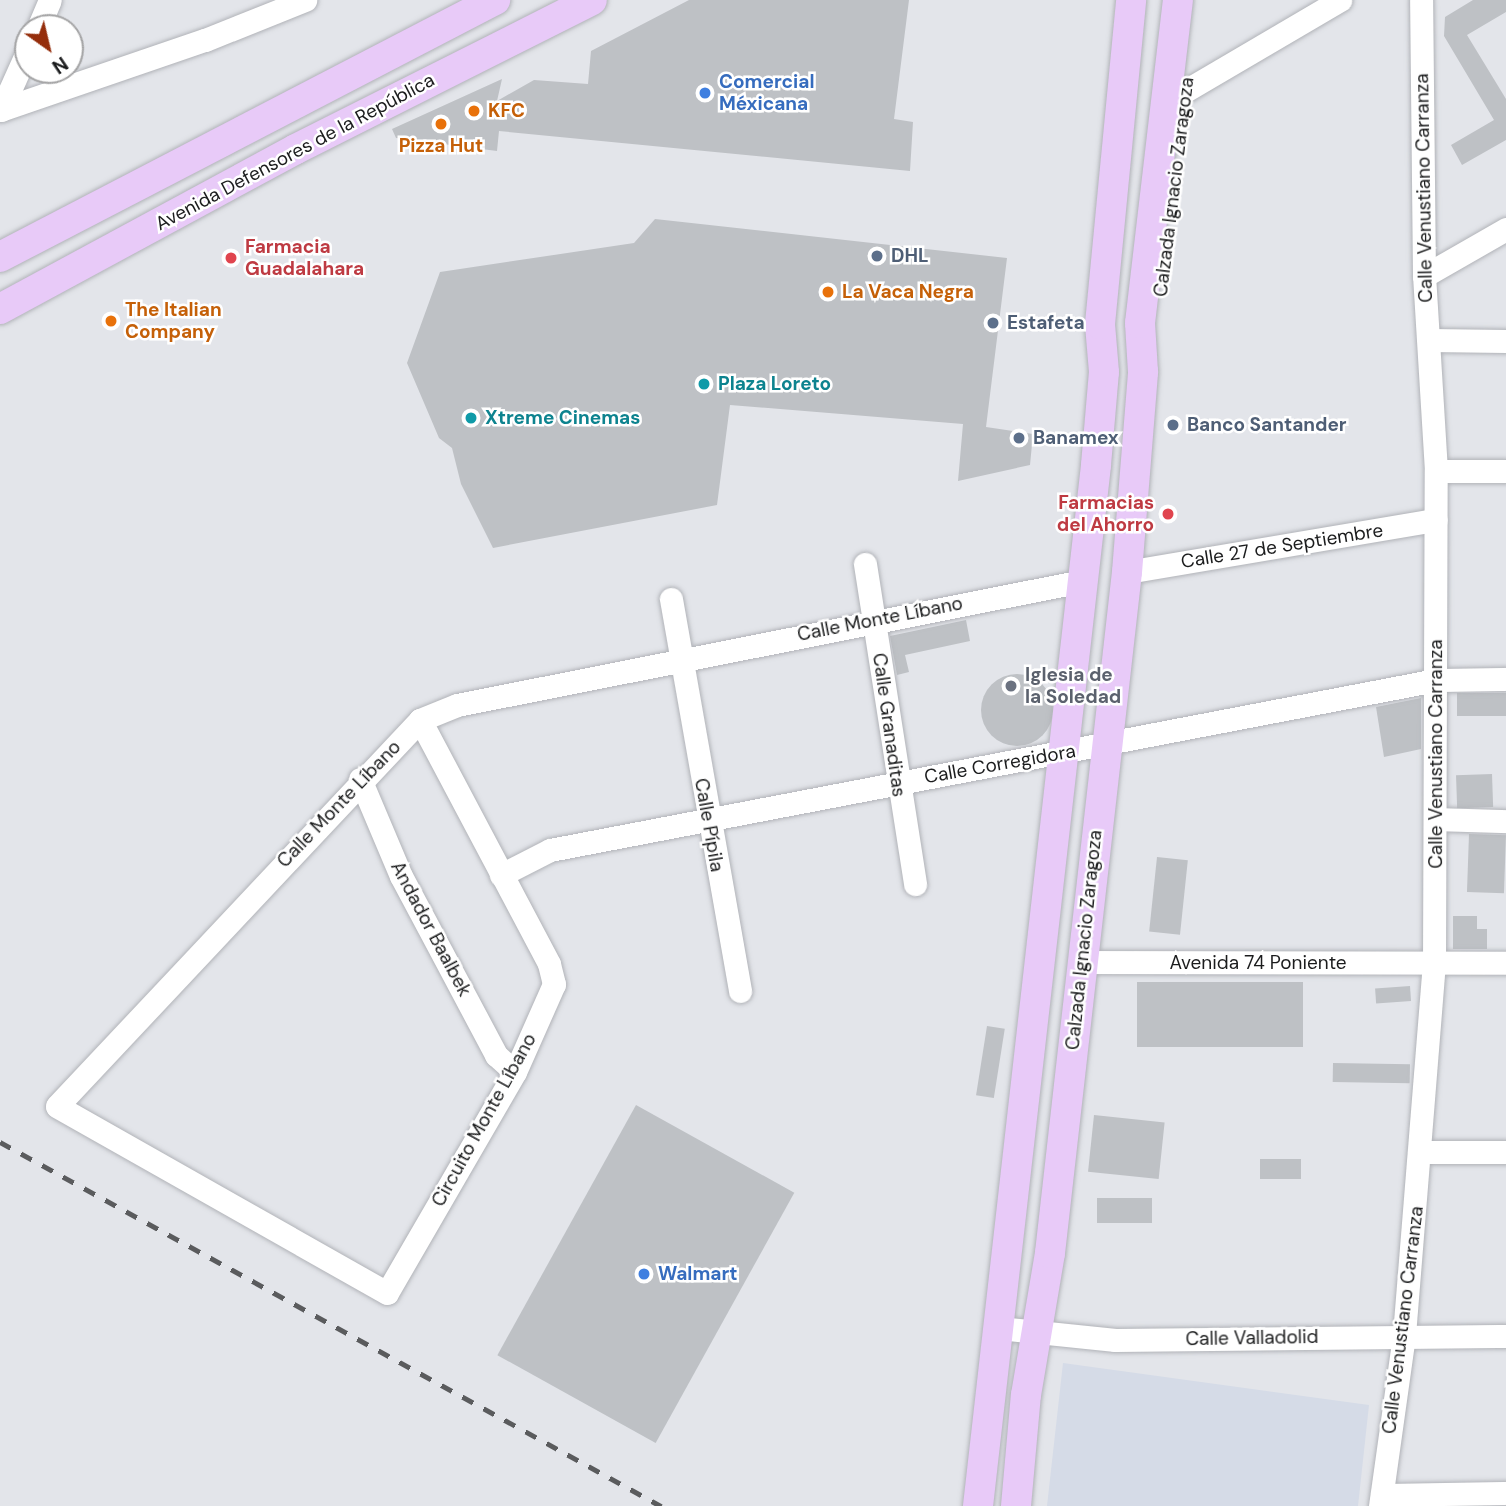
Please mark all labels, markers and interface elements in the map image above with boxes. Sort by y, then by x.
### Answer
north arrow [14,14,84,84]
text: N [47,51,73,79]
street label: Avenida Defensores de la República [152,69,438,235]
place label: Comercial Méxicana [719,71,814,115]
street label: Calle Venustiano Carranza [1411,73,1437,303]
street label: Calzada Ignacio Zaragoza [1149,76,1199,298]
marker: Comercial Méxicana [697,85,713,101]
place label: KFC [488,100,525,122]
marker: KFC [466,103,482,119]
marker: Pizza Hut [433,116,449,132]
place label: Pizza Hut [399,135,483,157]
place label: Farmacia Guadalahara [245,236,364,280]
place label: DHL [891,245,929,267]
marker: DHL [869,248,885,264]
marker: Farmacia Guadalahara [223,250,239,266]
place label: La Vaca Negra [842,281,974,303]
marker: La Vaca Negra [820,284,836,300]
place label: The Italian Company [125,299,222,343]
place label: Estafeta [1007,312,1085,334]
marker: The Italian Company [103,313,119,329]
marker: Estafeta [985,315,1001,331]
place label: Plaza Loreto [718,373,831,395]
marker: Plaza Loreto [696,376,712,392]
place label: Xtreme Cinemas [485,407,640,429]
marker: Xtreme Cinemas [463,410,479,426]
place label: Banco Santander [1187,414,1347,436]
marker: Banco Santander [1165,417,1181,433]
place label: Banamex [1033,427,1119,449]
marker: Banamex [1011,430,1027,446]
place label: Farmacias del Ahorro [1057,492,1154,536]
marker: Farmacias del Ahorro [1160,506,1176,522]
street label: Calle 27 de Septiembre [1179,519,1385,573]
street label: Calle Monte Líbano [795,592,965,646]
street label: Calle Venustiano Carranza [1425,639,1447,869]
street label: Calle Granaditas [868,652,910,798]
place label: Iglesia de la Soledad [1025,664,1121,708]
marker: Iglesia de la Soledad [1003,678,1019,694]
street label: Calle Monte Líbano [272,736,406,872]
street label: Calle Corregidora [923,739,1077,789]
street label: Calle Pípila [690,776,728,874]
street label: Calzada Ignacio Zaragoza [1061,829,1107,1051]
street label: Andador Baalbek [386,858,476,1000]
street label: Avenida 74 Poniente [1169,952,1347,974]
street label: Circuito Monte Líbano [427,1029,541,1211]
street label: Calle Venustiano Carranza [1378,1205,1428,1435]
place label: Walmart [658,1263,737,1285]
marker: Walmart [636,1266,652,1282]
street label: Calle Valladolid [1185,1325,1319,1351]

